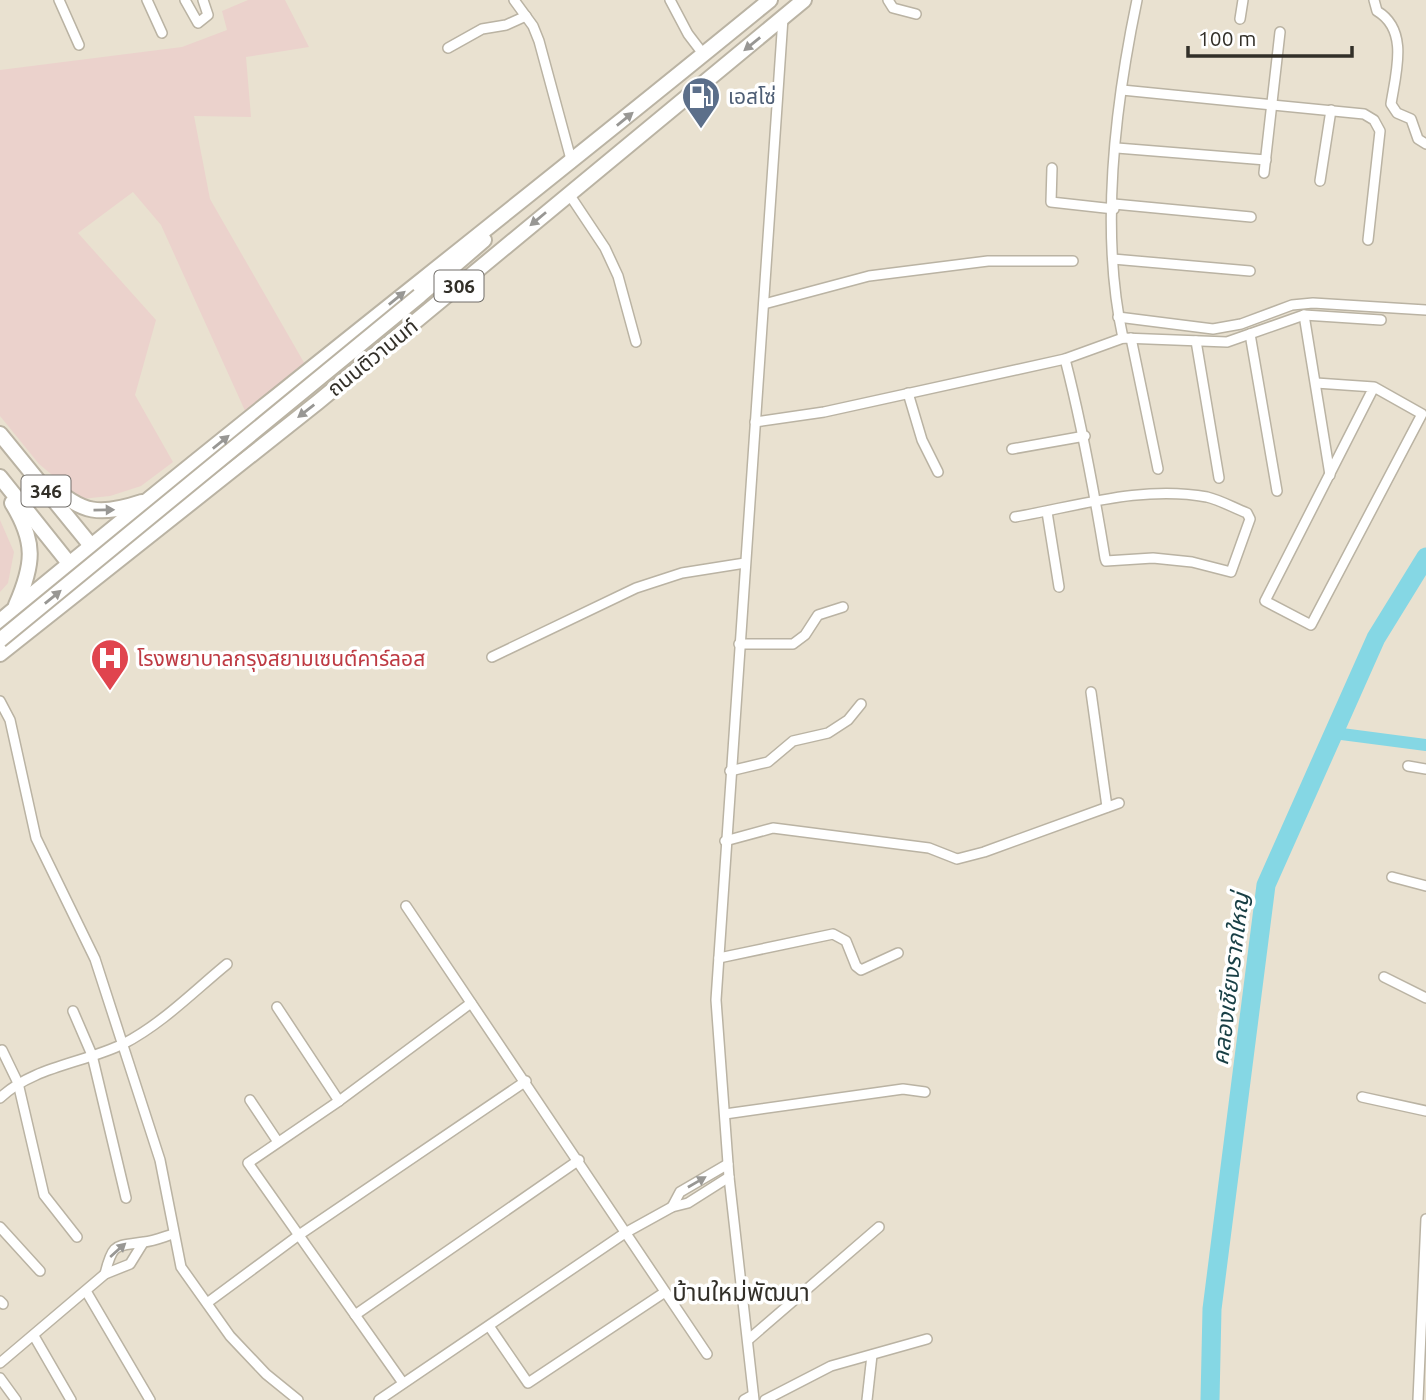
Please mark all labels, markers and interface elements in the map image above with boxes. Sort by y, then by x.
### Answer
scale bar [1188,14,1352,58]
text: 100 m [1198,26,1256,50]
one-way arrow [743,36,761,51]
fuel station icon: เอสโซ่ [680,75,722,130]
place label: เอสโซ่ [728,84,776,108]
one-way arrow [616,112,634,127]
one-way arrow [530,212,548,227]
road number: 306 [434,270,484,302]
one-way arrow [388,291,406,306]
street label: ถนนติวานนท์ [322,313,422,401]
one-way arrow [297,403,315,418]
one-way arrow [212,435,229,450]
road number: 346 [22,476,70,506]
one-way arrow [93,505,115,516]
one-way arrow [43,589,61,604]
hospital icon: โรงพยาบาลกรุงสยามเซนต์คาร์ลอส [89,637,131,692]
place label: โรงพยาบาลกรุงสยามเซนต์คาร์ลอส [137,646,425,672]
water label: คลองเชียงรากใหญ่ [1207,888,1253,1067]
one-way arrow [687,1176,706,1188]
one-way arrow [109,1242,127,1258]
district label: บ้านใหม่พัฒนา [672,1279,810,1306]

